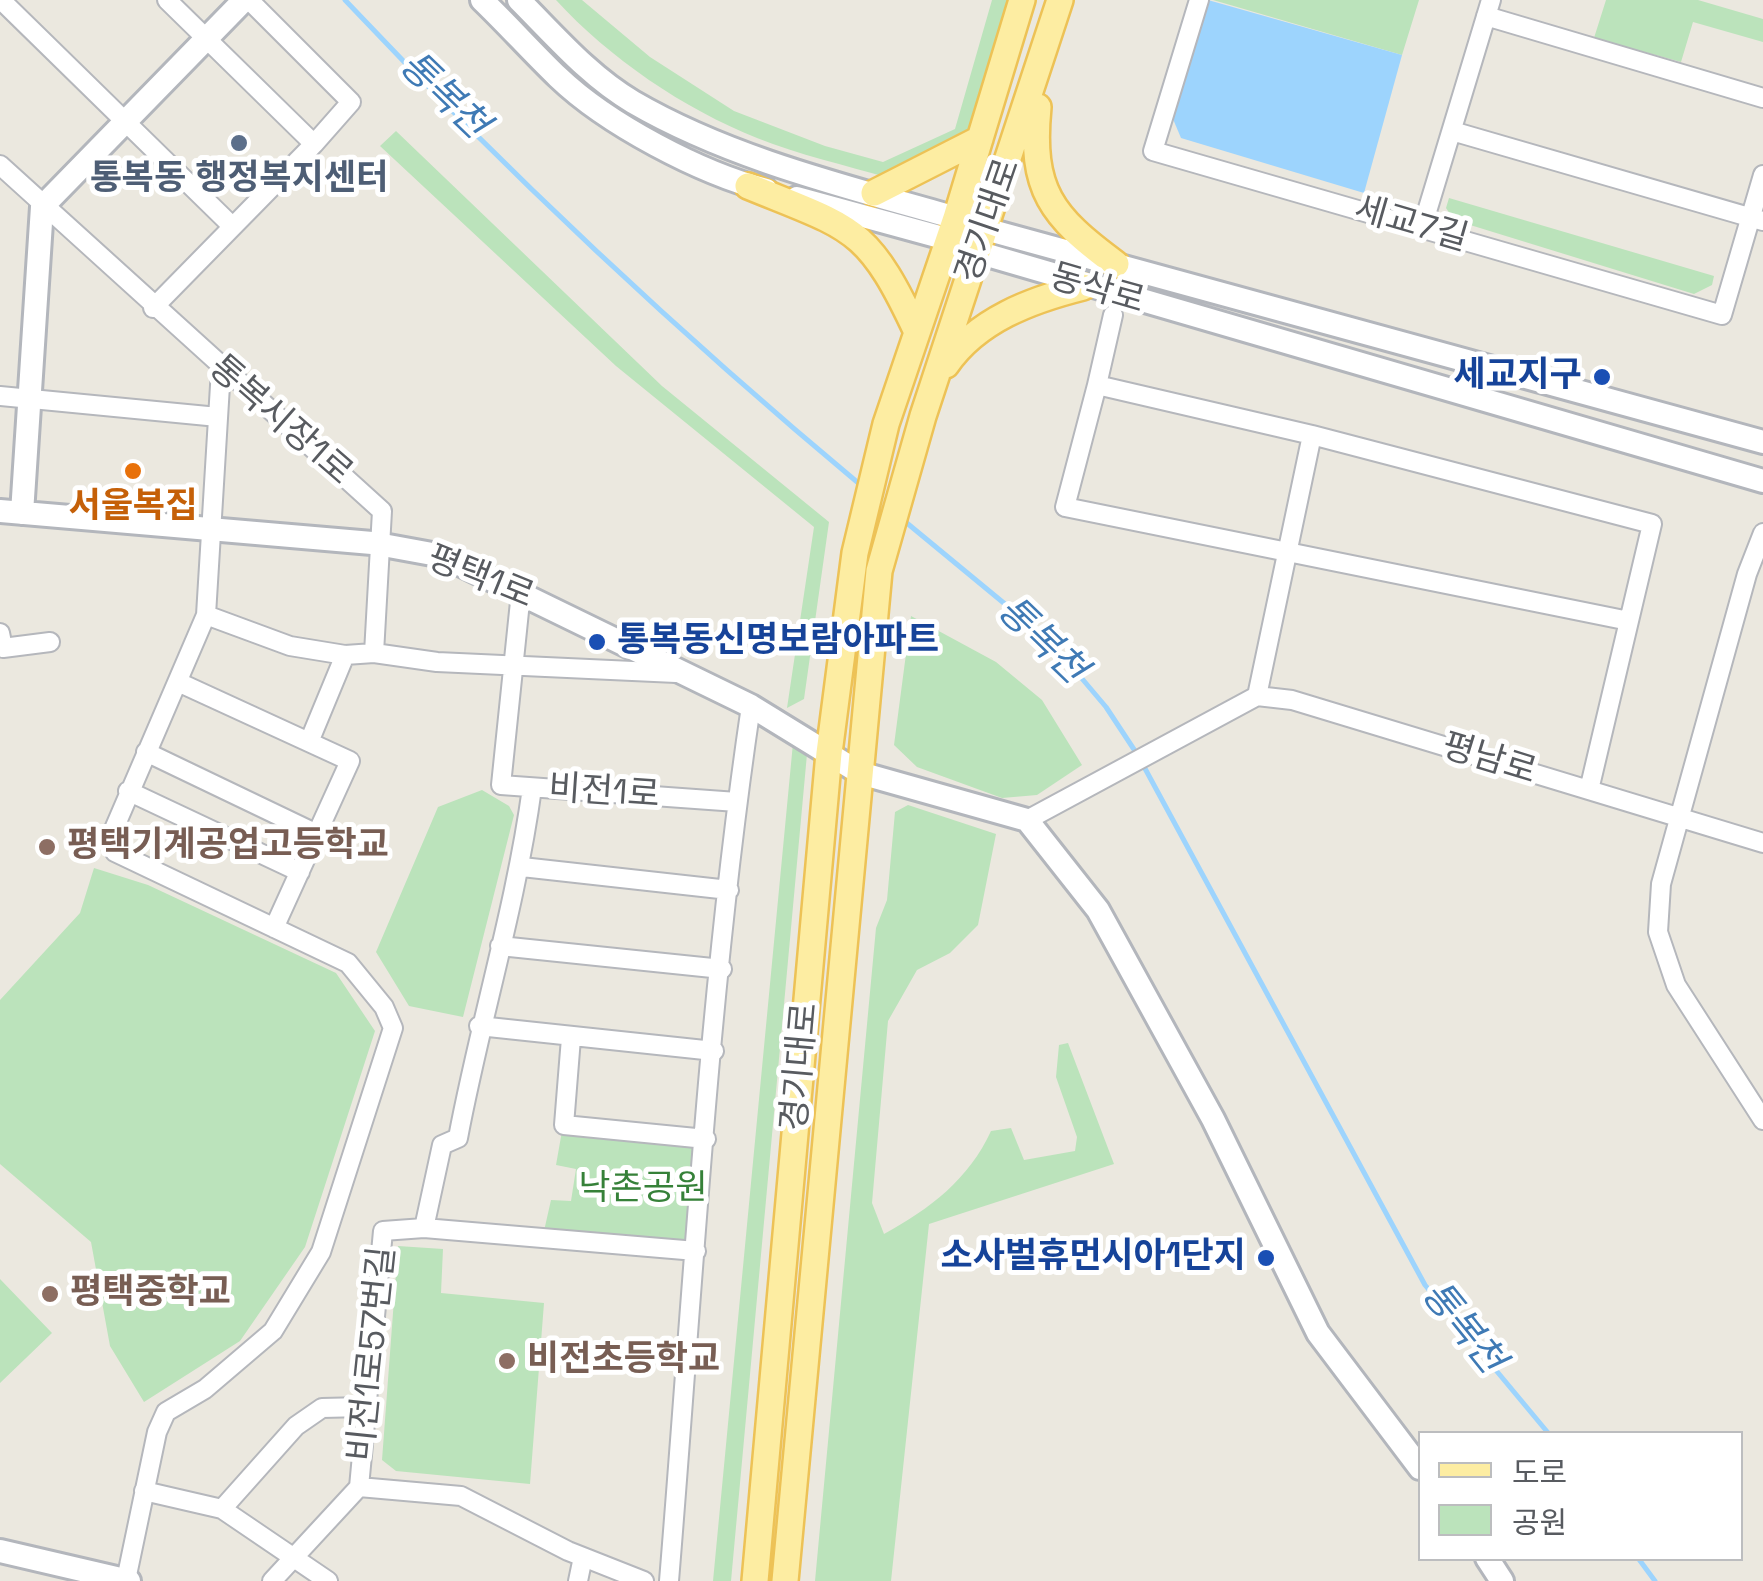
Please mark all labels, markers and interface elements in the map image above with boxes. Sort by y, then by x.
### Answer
water label: 통복천 [389,43,497,149]
marker: 통복동 행정복지센터 [228,132,250,154]
street label: 경기대로 [948,153,1030,289]
place label: 통복동 행정복지센터 [90,159,388,201]
street label: 세교7길 [1349,189,1473,261]
street label: 동삭로 [1045,257,1149,323]
street label: 통복시장1로 [200,348,360,494]
place label: 세교지구 [1453,356,1582,398]
marker: 세교지구 [1591,366,1613,388]
marker: 서울복집 [122,460,144,482]
place label: 서울복집 [69,487,197,529]
street label: 평택1로 [421,538,539,618]
water label: 통복천 [987,588,1095,694]
place label: 통복동신명보람아파트 [617,621,939,663]
marker: 통복동신명보람아파트 [586,631,608,653]
street label: 평남로 [1437,726,1541,794]
street label: 비전1로 [547,768,661,818]
place label: 평택기계공업고등학교 [67,826,389,868]
marker: 평택기계공업고등학교 [36,836,58,858]
street label: 경기대로 [774,1001,828,1133]
park label: 낙촌공원 [579,1169,707,1211]
place label: 소사벌휴먼시아1단지 [940,1237,1246,1279]
street label: 비전1로57번길 [341,1244,405,1464]
marker: 소사벌휴먼시아1단지 [1255,1247,1277,1269]
place label: 평택중학교 [70,1273,231,1315]
water label: 통복천 [1411,1273,1513,1383]
marker: 평택중학교 [39,1283,61,1305]
place label: 비전초등학교 [527,1340,720,1382]
marker: 비전초등학교 [496,1350,518,1372]
legend [1418,1431,1743,1561]
text: 도로 [1512,1453,1567,1492]
text: 공원 [1512,1503,1567,1542]

